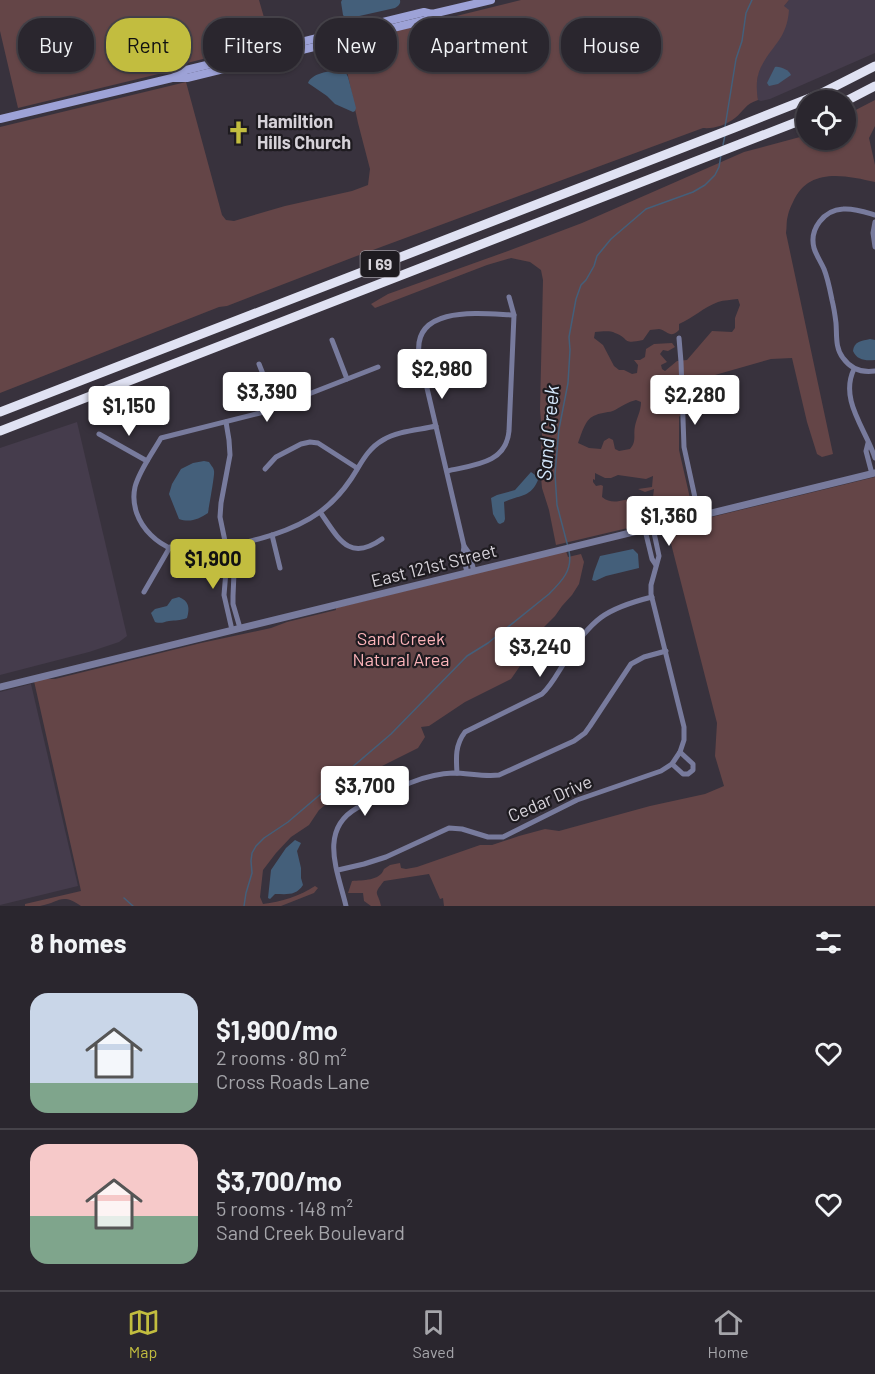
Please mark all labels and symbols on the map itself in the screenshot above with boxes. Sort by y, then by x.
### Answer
place label: Hamiltion Hills Church [257,110,351,153]
church icon: Hamiltion Hills Church [226,119,252,145]
road number: I 69 [360,251,400,277]
pin: $2,980 [393,349,491,400]
pin: $3,390 [218,372,316,423]
pin: $2,280 [646,375,744,426]
water label: Sand Creek [531,384,563,482]
pin: $1,150 [80,386,178,437]
pin: $1,360 [620,496,718,547]
pin: $1,900 [164,539,262,590]
street label: East 121st Street [369,539,499,591]
park label: Sand Creek Natural Area [352,627,450,670]
pin: $3,240 [491,627,589,678]
pin: $3,700 [316,766,414,817]
street label: Cedar Drive [504,770,595,826]

